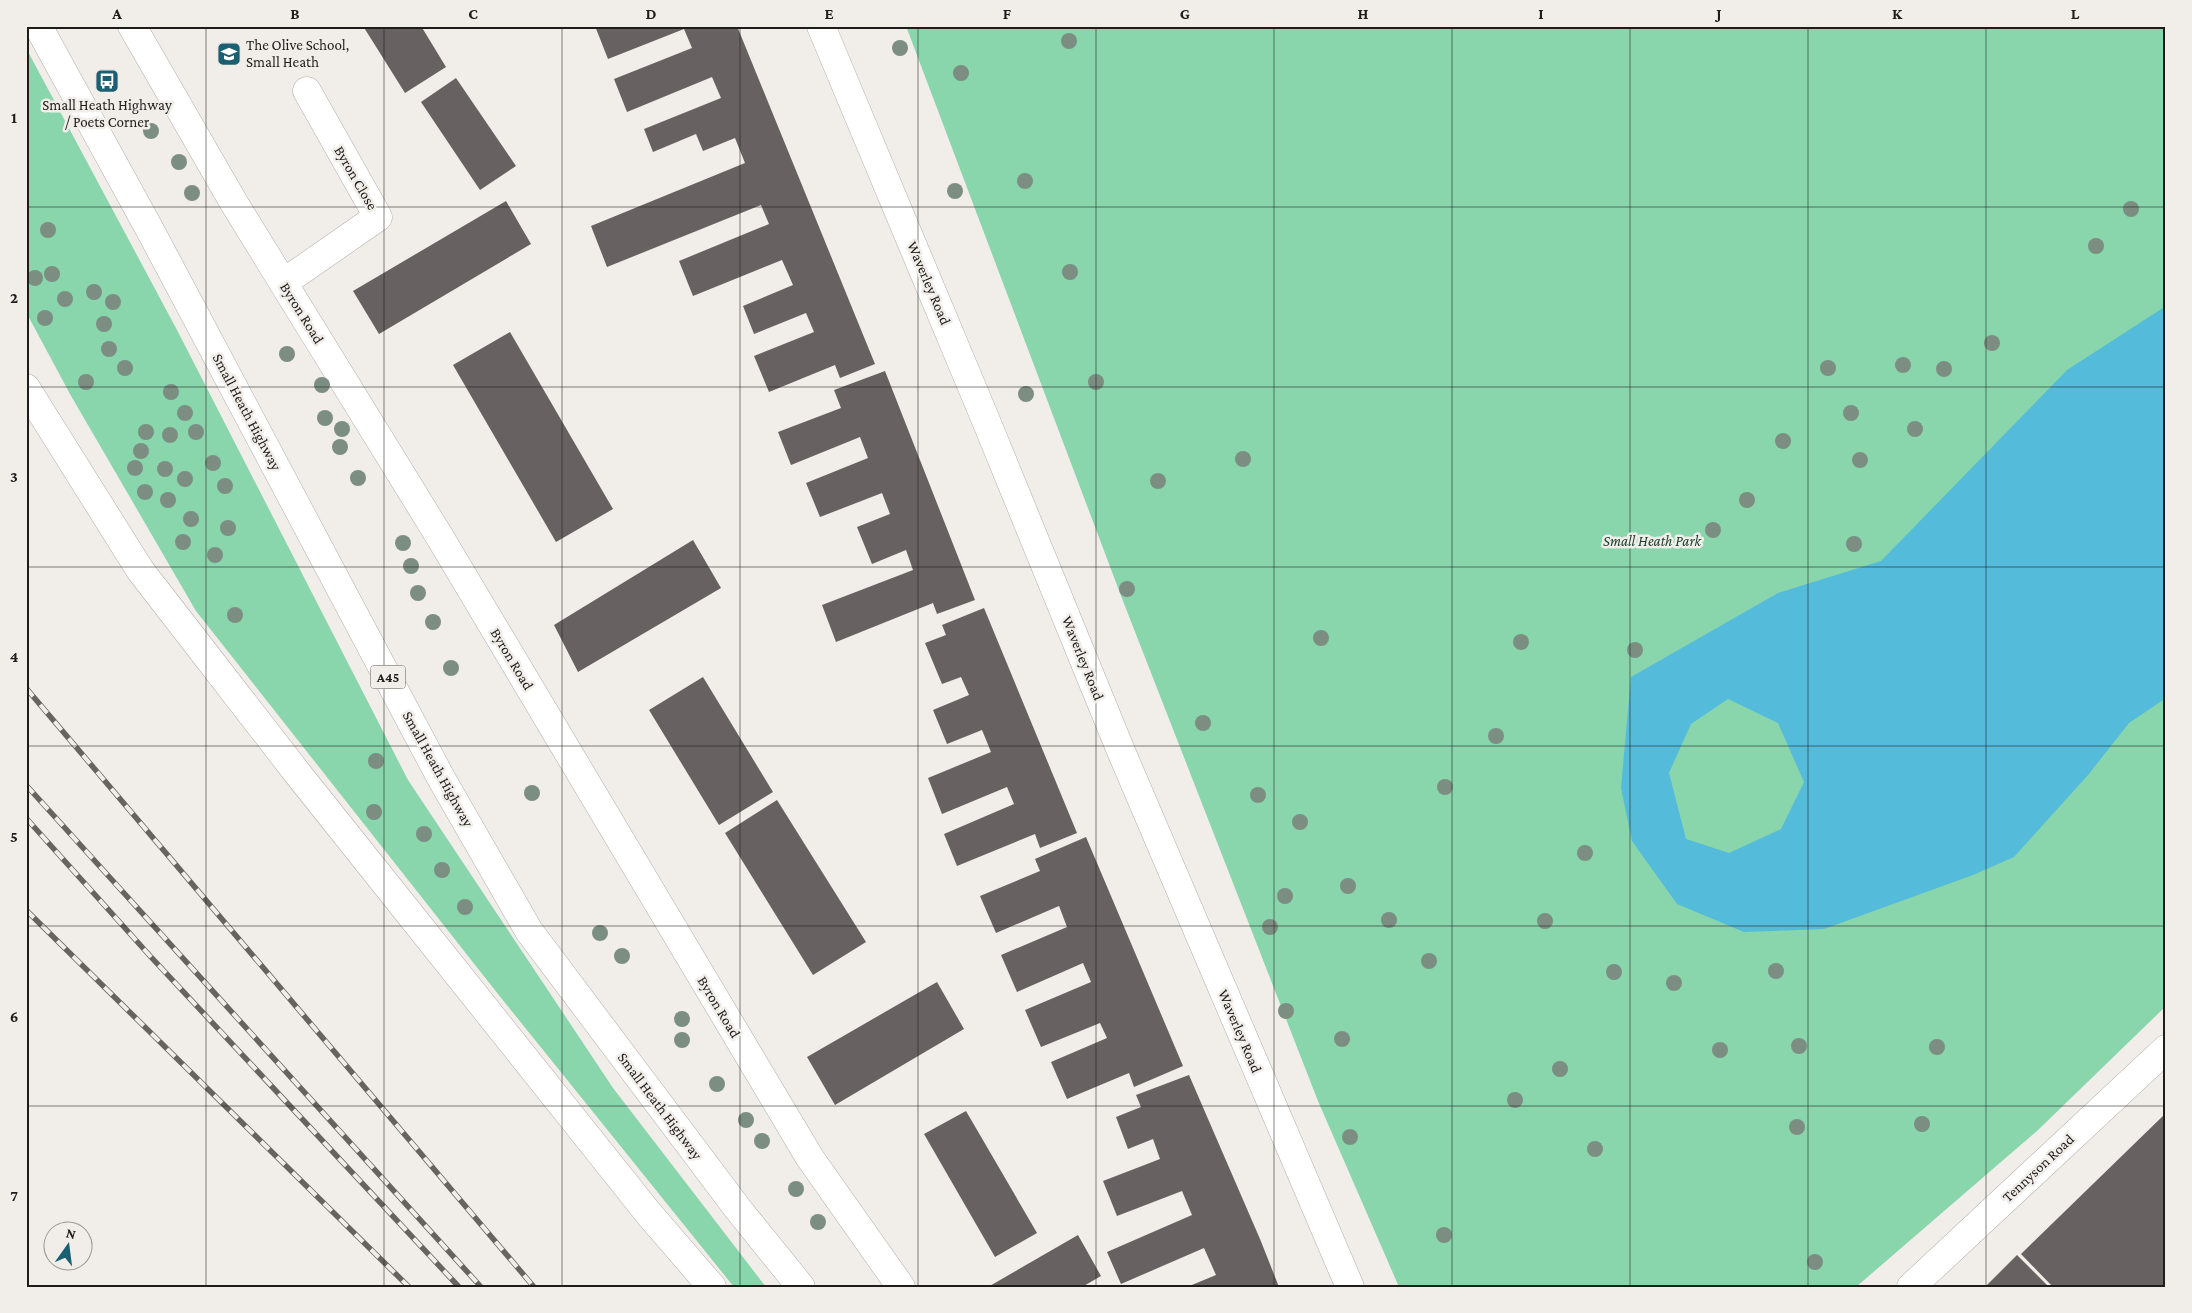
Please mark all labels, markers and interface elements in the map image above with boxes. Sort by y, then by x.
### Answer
text: A [111,5,122,22]
text: B [290,5,300,22]
text: C [468,5,478,22]
text: D [645,5,657,22]
text: E [824,5,834,22]
text: F [1003,5,1012,22]
text: G [1180,5,1190,22]
text: H [1358,5,1369,22]
text: I [1538,5,1544,22]
text: J [1714,5,1722,22]
text: K [1892,5,1903,22]
text: L [2071,5,2080,22]
place label: The Olive School, Small Heath [246,37,349,70]
school or university icon: The Olive School, Small Heath [216,41,242,67]
bus stop icon: Small Heath Highway / Poets Corner [94,68,120,94]
place label: Small Heath Highway / Poets Corner [42,97,172,130]
text: 1 [11,109,17,126]
street label: Byron Close [330,143,381,214]
street label: Waverley Road [903,239,954,328]
street label: Byron Road [276,280,327,347]
text: 2 [10,289,18,306]
street label: Small Heath Highway [209,351,285,474]
text: 3 [10,468,18,485]
park label: Small Heath Park [1603,533,1703,549]
street label: Waverley Road [1058,614,1107,703]
street label: Byron Road [487,625,537,693]
text: 4 [10,648,19,665]
road number: A45 [370,666,406,689]
street label: Small Heath Highway [399,708,476,830]
text: 5 [10,828,18,845]
street label: Byron Road [694,973,744,1041]
street label: Waverley Road [1214,987,1265,1076]
text: 6 [10,1008,18,1025]
street label: Small Heath Highway [614,1049,705,1163]
street label: Tennyson Road [1999,1131,2078,1206]
text: 7 [10,1187,18,1204]
north arrow [42,1220,92,1270]
text: N [65,1224,78,1242]

